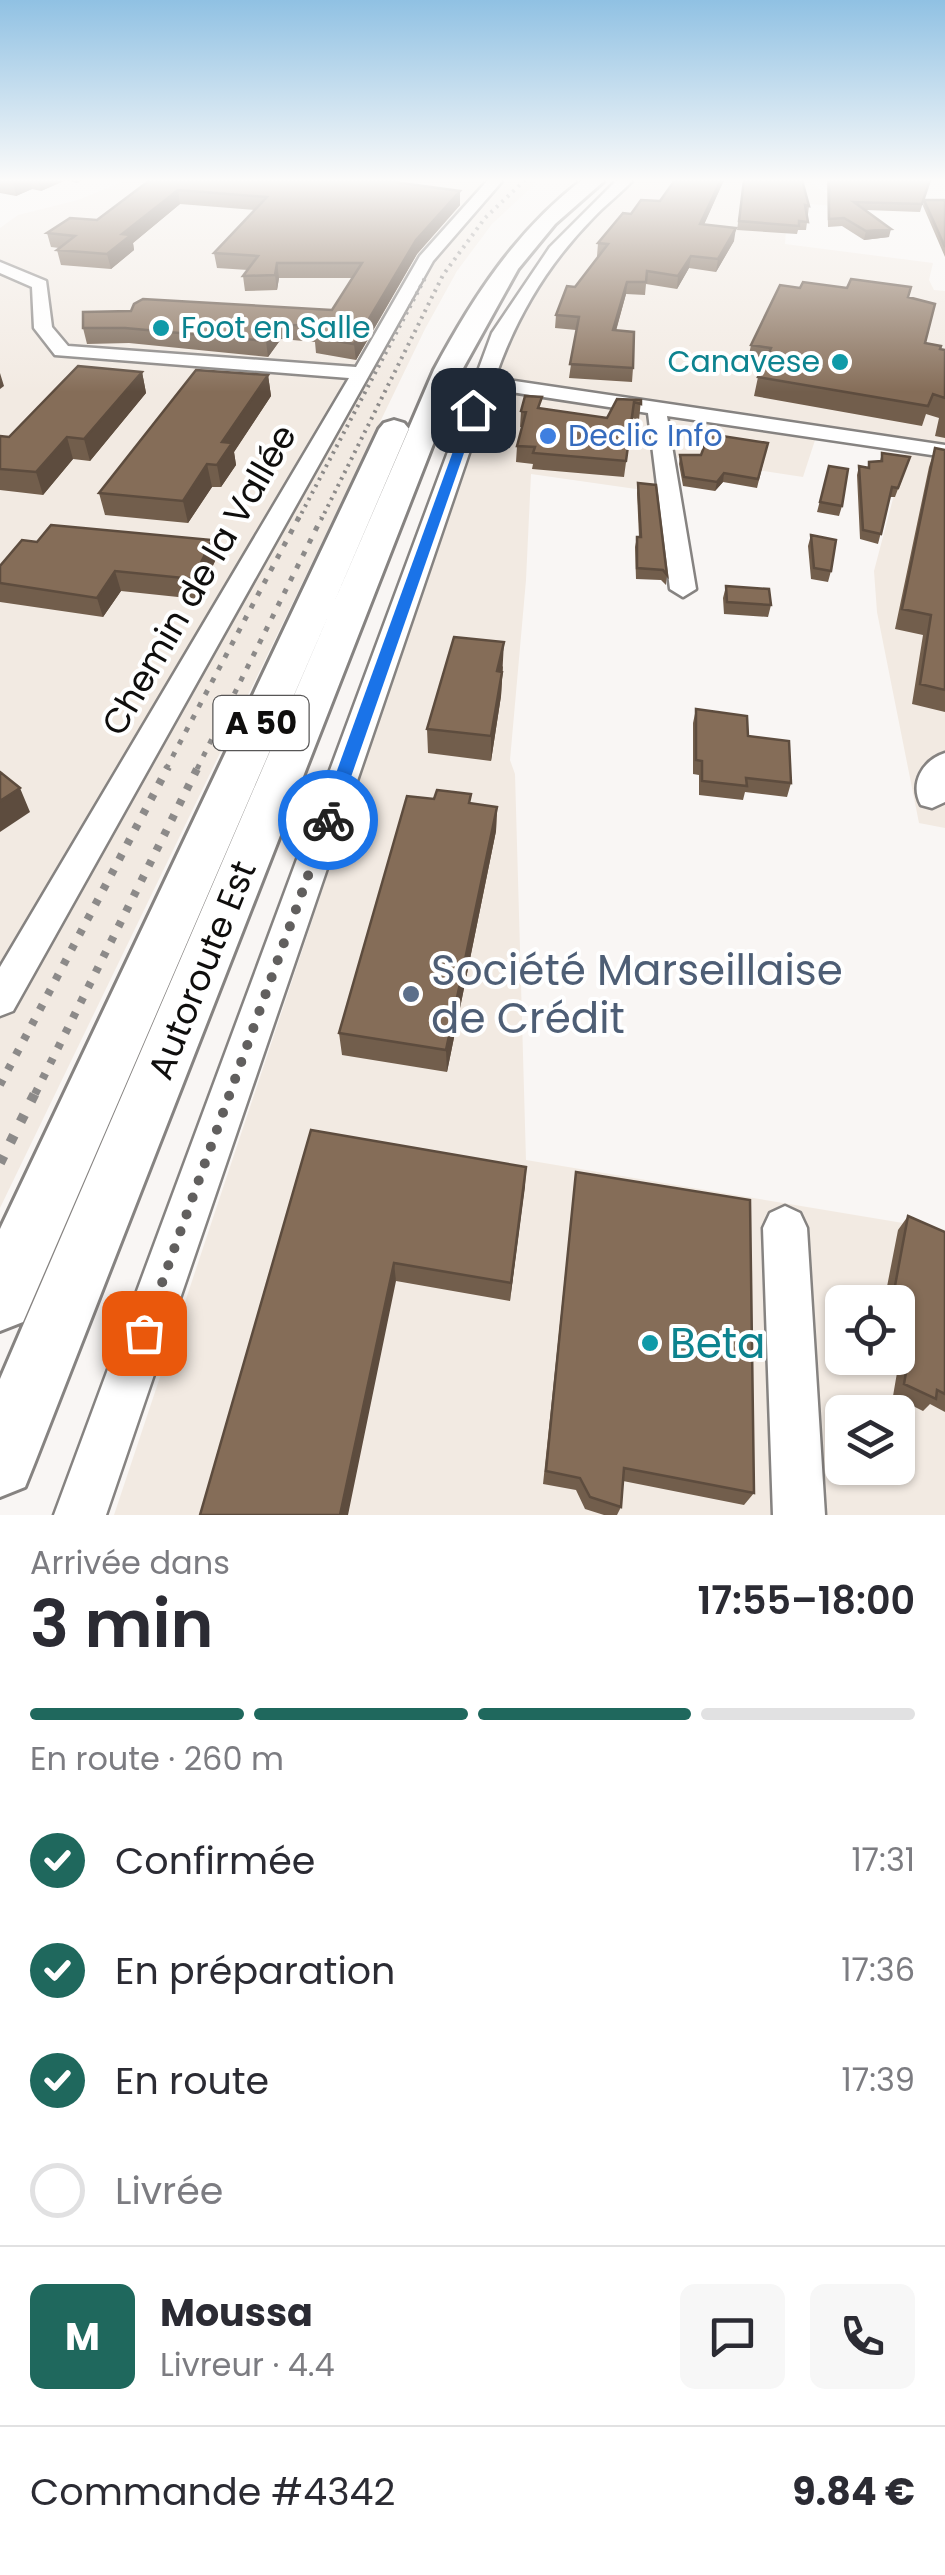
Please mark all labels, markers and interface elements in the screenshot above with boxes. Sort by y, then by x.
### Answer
place label: Foot en Salle [181,306,371,349]
marker: Foot en Salle [150,317,172,339]
place label: Canavese [667,340,820,383]
marker: Canavese [829,351,851,373]
pin [431,368,516,453]
icon: home [446,383,501,438]
place label: Declic Info [568,414,723,457]
street label: Chemin de la Vallée [89,415,308,744]
marker: Declic Info [537,425,559,447]
road number: A 50 [214,696,308,750]
courier [278,770,378,870]
icon: bike [301,793,356,848]
street label: Autoroute Est [135,853,268,1086]
place label: Société Marseillaise de Crédit [431,941,843,1048]
marker: Société Marseillaise de Crédit [400,983,422,1005]
map controls [825,1285,915,1485]
button: locate [825,1285,915,1375]
pin [102,1291,187,1376]
icon: bag [117,1306,172,1361]
place label: Beta [670,1314,765,1373]
marker: Beta [639,1332,661,1354]
button: layers [825,1395,915,1485]
text: Arrivée dans [30,1540,230,1585]
text: 17:55–18:00 [698,1574,915,1627]
text: 3 min [30,1579,214,1670]
text: En route · 260 m [30,1736,284,1781]
icon: check [30,1833,85,1888]
text: Confirmée [115,1834,315,1887]
text: 17:31 [851,1837,915,1882]
icon: check [30,1943,85,1998]
text: En préparation [115,1944,395,1997]
text: 17:36 [841,1947,915,1992]
icon: check [30,2053,85,2108]
text: En route [115,2054,269,2107]
text: 17:39 [841,2057,915,2102]
text: Livrée [115,2164,223,2217]
button: chat [680,2284,785,2389]
button: phone [810,2284,915,2389]
text: Moussa [160,2286,313,2339]
text: M [65,2310,100,2363]
text: Livreur · 4.4 [160,2342,335,2387]
text: Commande #4342 [30,2465,395,2518]
text: 9.84 € [792,2465,915,2518]

